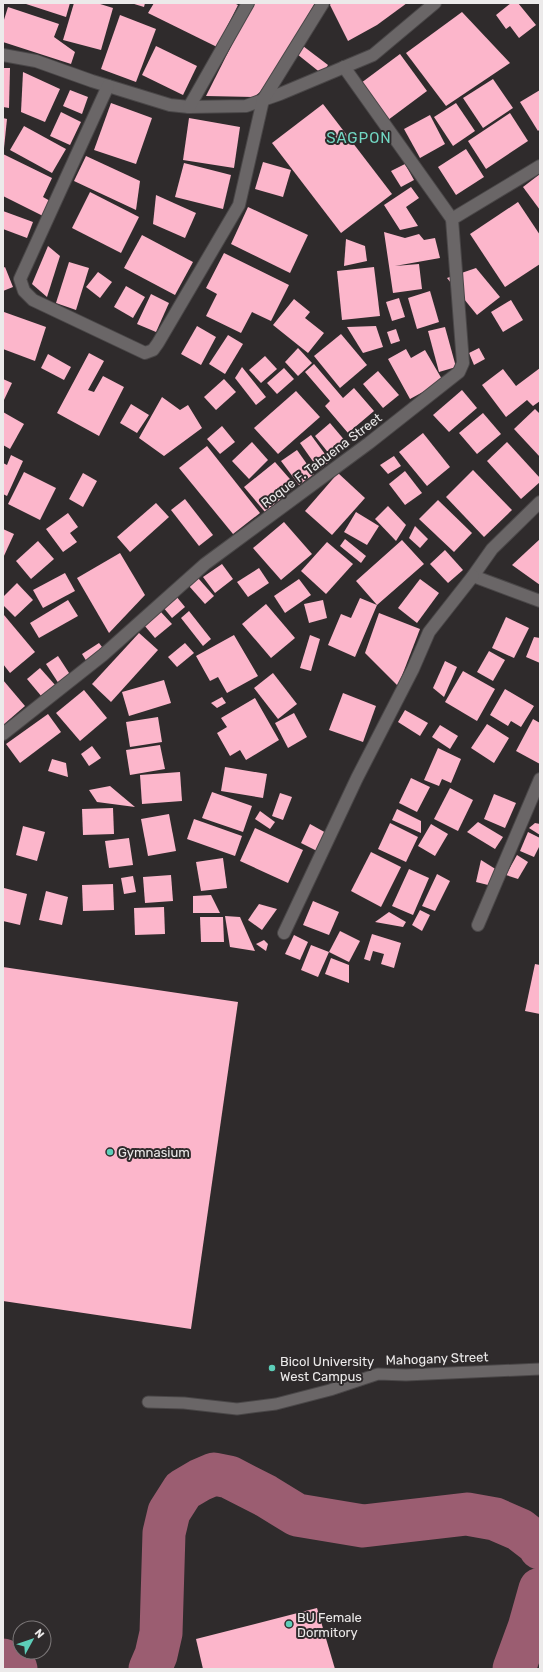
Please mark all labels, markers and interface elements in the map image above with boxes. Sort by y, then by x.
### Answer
district label: SAGPON [326,129,392,147]
street label: Roque F. Tabuena Street [258,410,385,511]
place label: Gymnasium [118,1145,190,1160]
marker: Gymnasium [105,1147,115,1157]
street label: Mahogany Street [385,1349,489,1369]
place label: Bicol University West Campus [280,1354,374,1384]
marker: Bicol University West Campus [267,1363,277,1373]
place label: BU Female Dormitory [297,1610,362,1640]
marker: BU Female Dormitory [284,1619,294,1629]
north arrow [12,1620,52,1660]
text: N [32,1627,47,1641]

